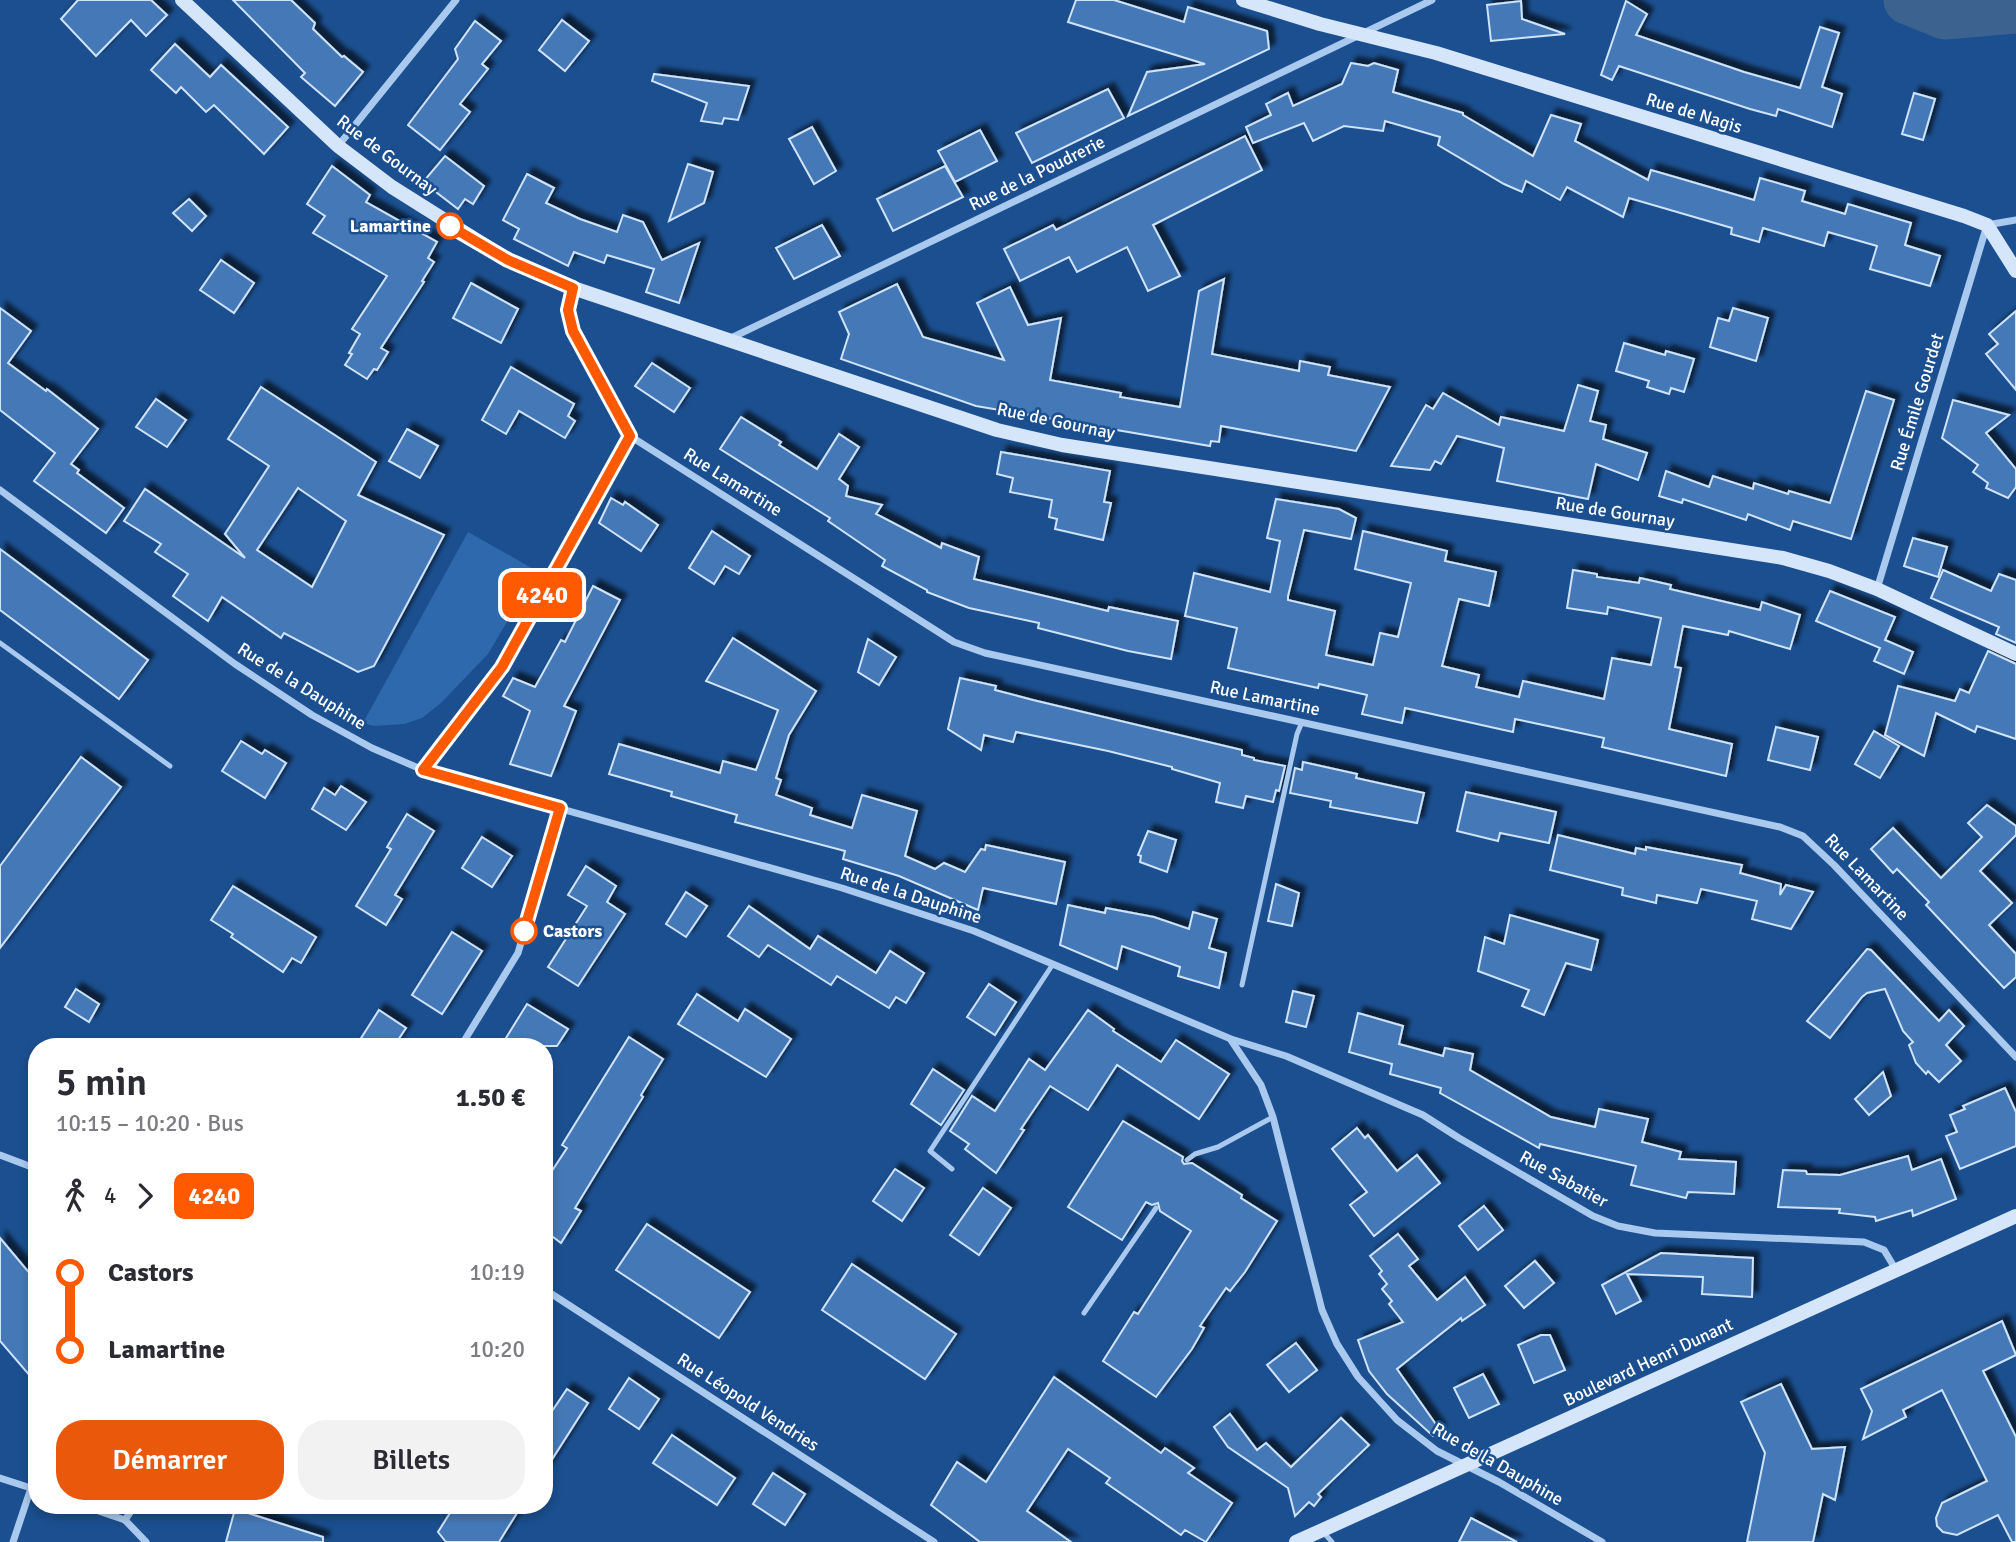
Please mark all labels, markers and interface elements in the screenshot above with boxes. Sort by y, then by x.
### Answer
street label: Rue de Nagis [1643,88,1745,138]
street label: Rue de Gournay [332,110,442,200]
street label: Rue de la Poudrerie [965,131,1109,215]
marker: Lamartine [437,213,463,239]
place label: Lamartine [350,215,431,237]
street label: Rue Émile Gourdet [1886,331,1948,473]
street label: Rue de Gournay [995,398,1118,444]
street label: Rue Lamartine [680,443,786,521]
street label: Rue de Gournay [1554,492,1677,532]
line badge: 4240 [493,572,591,618]
text: 4240 [516,580,568,610]
street label: Rue de la Dauphine [234,638,370,734]
street label: Rue Lamartine [1208,676,1322,720]
street label: Rue Lamartine [1820,829,1914,925]
street label: Rue de la Dauphine [837,862,985,928]
marker: Castors [511,918,537,944]
place label: Castors [543,920,602,942]
text: 5 min [56,1059,147,1106]
text: 1.50 € [456,1082,525,1114]
text: 10:15 – 10:20 · Bus [56,1109,244,1138]
street label: Rue Sabatier [1516,1146,1612,1212]
icon: walk [56,1177,94,1215]
icon: forward [126,1177,164,1215]
text: 4 [104,1181,116,1210]
text: 4240 [188,1181,240,1211]
text: Castors [108,1257,194,1289]
text: 10:19 [469,1258,525,1287]
street label: Boulevard Henri Dunant [1560,1313,1736,1411]
text: Lamartine [108,1334,225,1366]
text: 10:20 [469,1335,525,1364]
street label: Rue Léopold Vendries [673,1348,823,1456]
street label: Rue de la Dauphine [1429,1418,1567,1510]
button: Démarrer [56,1420,284,1500]
button: Billets [298,1420,525,1500]

